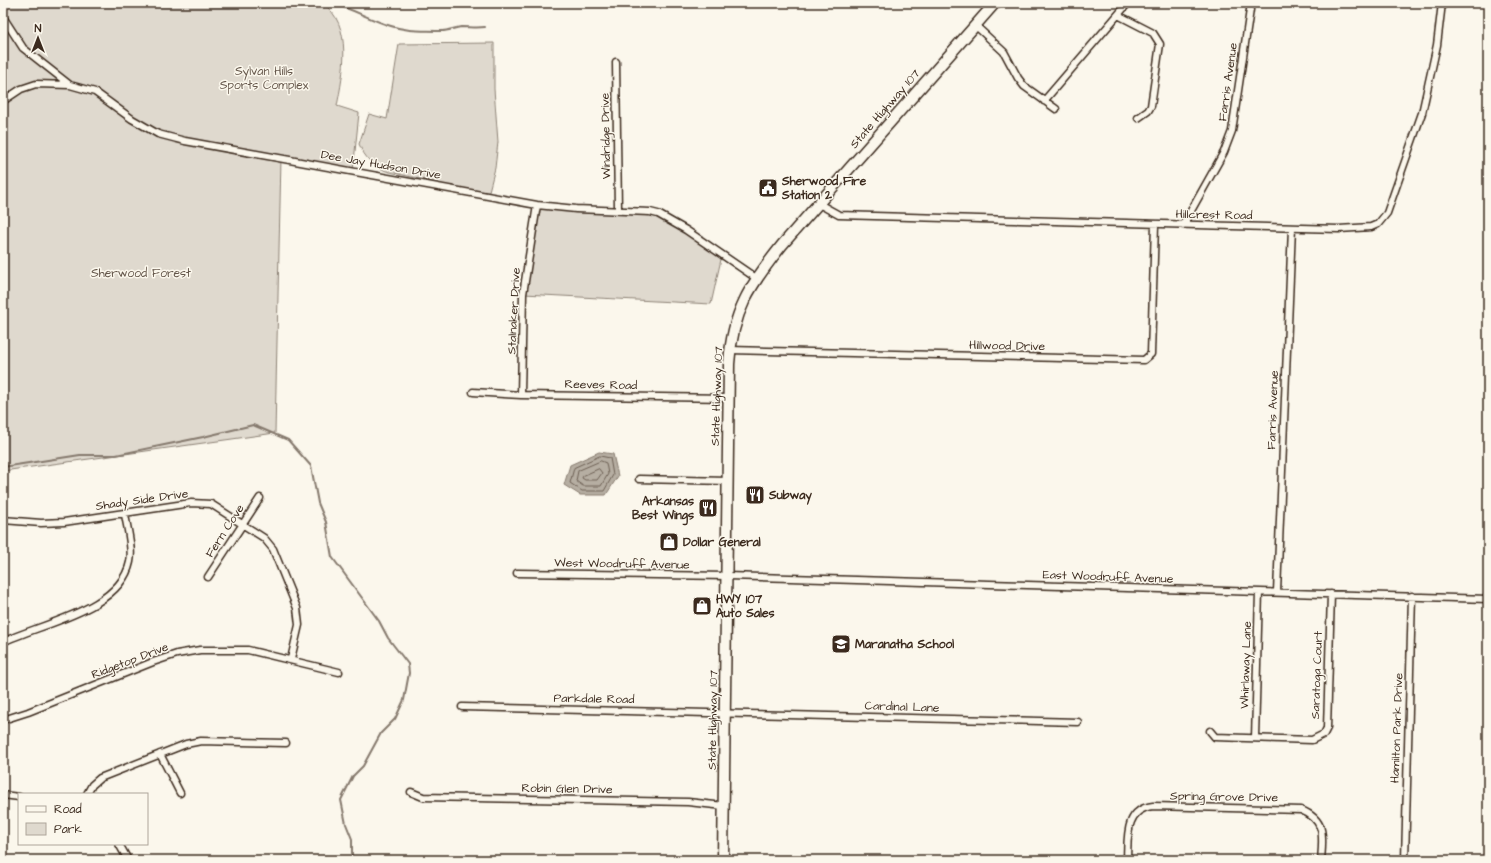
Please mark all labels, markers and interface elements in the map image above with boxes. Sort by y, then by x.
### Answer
north arrow [18,18,58,58]
text: N [35,21,42,36]
street label: Farris Avenue [1214,41,1242,122]
park label: Sylvan Hills Sports Complex [220,63,309,94]
street label: State Highway 107 [846,65,925,153]
street label: Windridge Drive [597,92,616,179]
street label: Dee Jay Hudson Drive [320,146,443,185]
place label: Sherwood Fire Station 2 [781,173,867,204]
public building icon: Sherwood Fire Station 2 [757,177,779,199]
street label: Hillcrest Road [1175,206,1253,224]
park label: Sherwood Forest [91,265,191,282]
street label: Stalnaker Drive [503,267,525,355]
street label: Hillwood Drive [969,337,1046,355]
street label: State Highway 107 [707,345,728,446]
street label: Farris Avenue [1263,370,1283,450]
street label: Reeves Road [565,376,637,394]
restaurant icon: Subway [744,484,766,506]
street label: Shady Side Drive [95,485,190,516]
place label: Subway [768,487,812,505]
place label: Arkansas Best Wings [632,493,694,526]
restaurant icon: Arkansas Best Wings [697,497,719,519]
street label: Fern Cove [201,501,249,561]
shop icon: Dollar General [658,531,680,553]
place label: Dollar General [683,534,761,551]
street label: West Woodruff Avenue [554,554,690,574]
street label: East Woodruff Avenue [1042,566,1174,588]
place label: HWY 107 Auto Sales [716,591,774,622]
shop icon: HWY 107 Auto Sales [691,595,713,617]
street label: Whirlaway Lane [1236,620,1257,709]
street label: Saratoga Court [1307,631,1328,719]
school or university icon: Maranatha School [830,633,852,655]
place label: Maranatha School [855,636,954,653]
street label: Ridgetop Drive [89,638,172,684]
street label: State Highway 107 [704,669,723,770]
street label: Hamilton Park Drive [1387,672,1407,783]
street label: Parkdale Road [553,690,635,708]
street label: Cardinal Lane [864,697,940,717]
street label: Robin Glen Drive [521,780,613,798]
street label: Spring Grove Drive [1170,788,1279,807]
legend [18,793,148,845]
text: Road [54,801,82,818]
text: Park [54,821,82,838]

